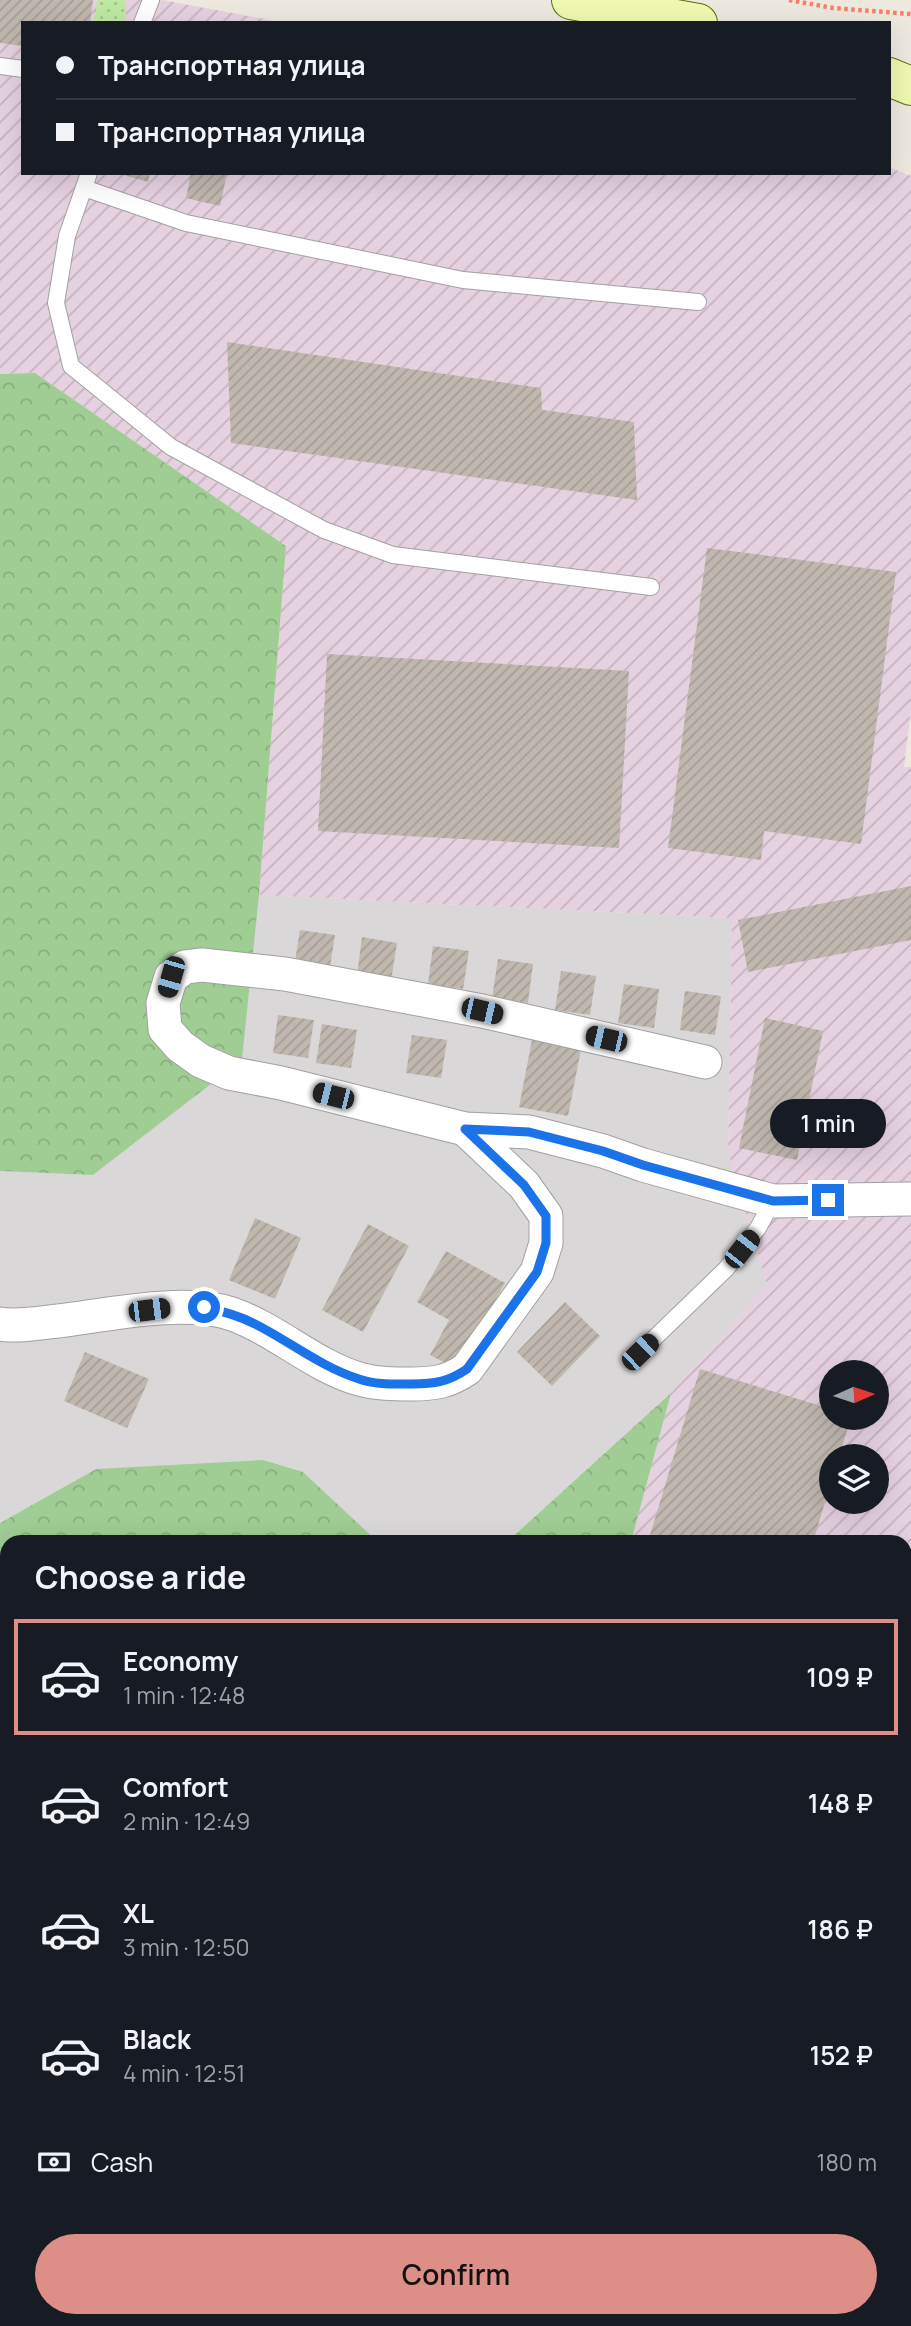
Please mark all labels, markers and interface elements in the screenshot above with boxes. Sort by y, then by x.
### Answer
text: Транспортная улица [98,47,365,83]
text: Транспортная улица [98,114,365,150]
car [156,954,187,1000]
car [460,996,505,1026]
car [584,1024,629,1054]
car [311,1081,356,1111]
callout: 1 min [770,1098,886,1148]
text: 1 min [801,1107,855,1139]
route end [812,1184,844,1216]
car [721,1226,764,1272]
route start [188,1291,220,1323]
car [127,1297,172,1323]
car [618,1330,663,1374]
north arrow [819,1360,889,1430]
map controls [819,1360,889,1514]
button: layers [819,1444,889,1514]
text: Choose a ride [35,1555,246,1599]
text: Economy [123,1643,238,1679]
icon: car [39,1646,102,1709]
text: 109 ₽ [806,1659,873,1695]
text: 1 min · 12:48 [123,1679,245,1711]
text: Comfort [123,1769,229,1805]
icon: car [39,1772,102,1835]
text: 148 ₽ [808,1785,873,1821]
text: 2 min · 12:49 [123,1805,250,1837]
text: XL [123,1895,154,1931]
icon: car [39,1898,102,1961]
text: 186 ₽ [807,1911,873,1947]
text: 3 min · 12:50 [123,1931,250,1963]
text: Black [123,2021,191,2057]
icon: car [39,2024,102,2087]
text: 152 ₽ [809,2037,873,2073]
text: 4 min · 12:51 [123,2057,245,2089]
icon: cash [35,2143,73,2181]
text: Cash [91,2144,153,2180]
text: 180 m [817,2146,877,2178]
button: Confirm [35,2234,877,2314]

